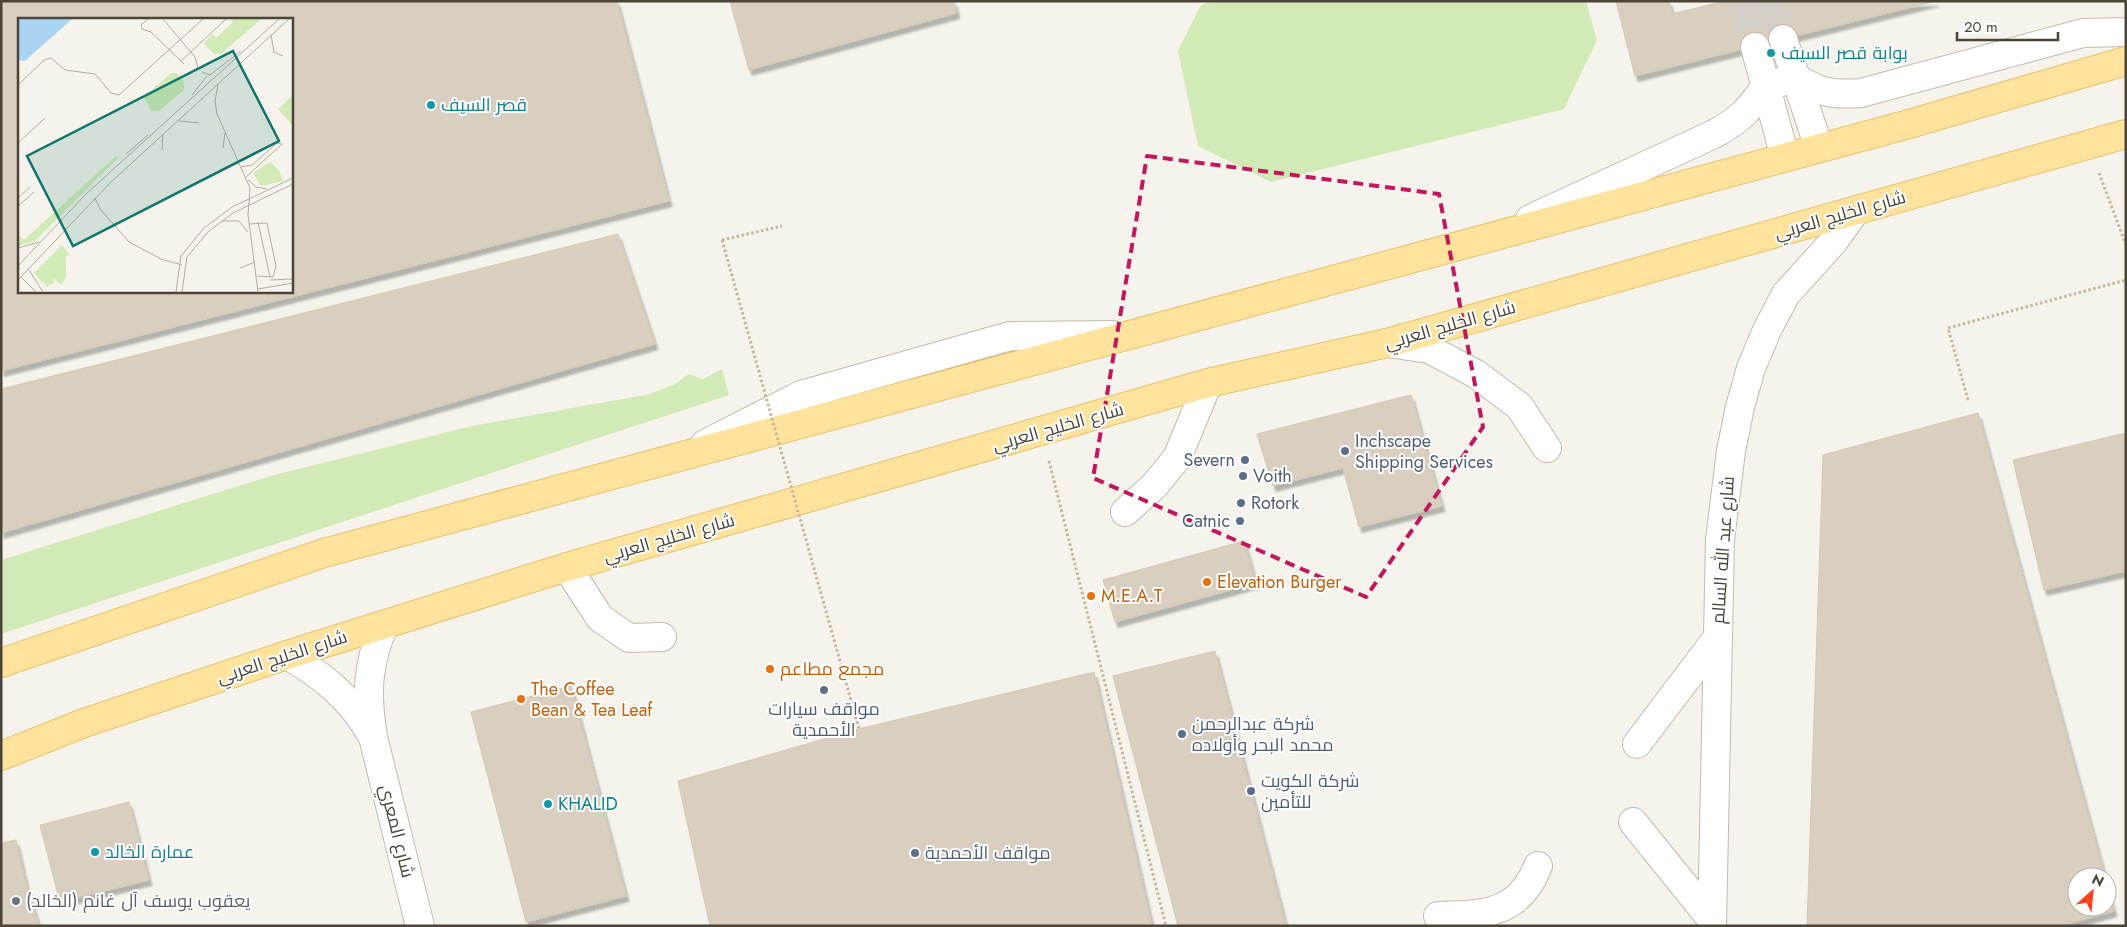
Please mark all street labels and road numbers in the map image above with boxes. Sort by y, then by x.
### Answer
street label: شارع الخليج العربي [1771,184,1909,247]
street label: شارع الخليج العربي [1381,294,1519,357]
street label: شارع الخليج العربي [989,396,1127,459]
street label: شارع عبد الله السالم [1705,475,1741,625]
street label: شارع الخليج العربي [600,507,738,570]
street label: شارع الخليج العربي [213,624,351,691]
street label: شارع المعري [372,782,421,881]

